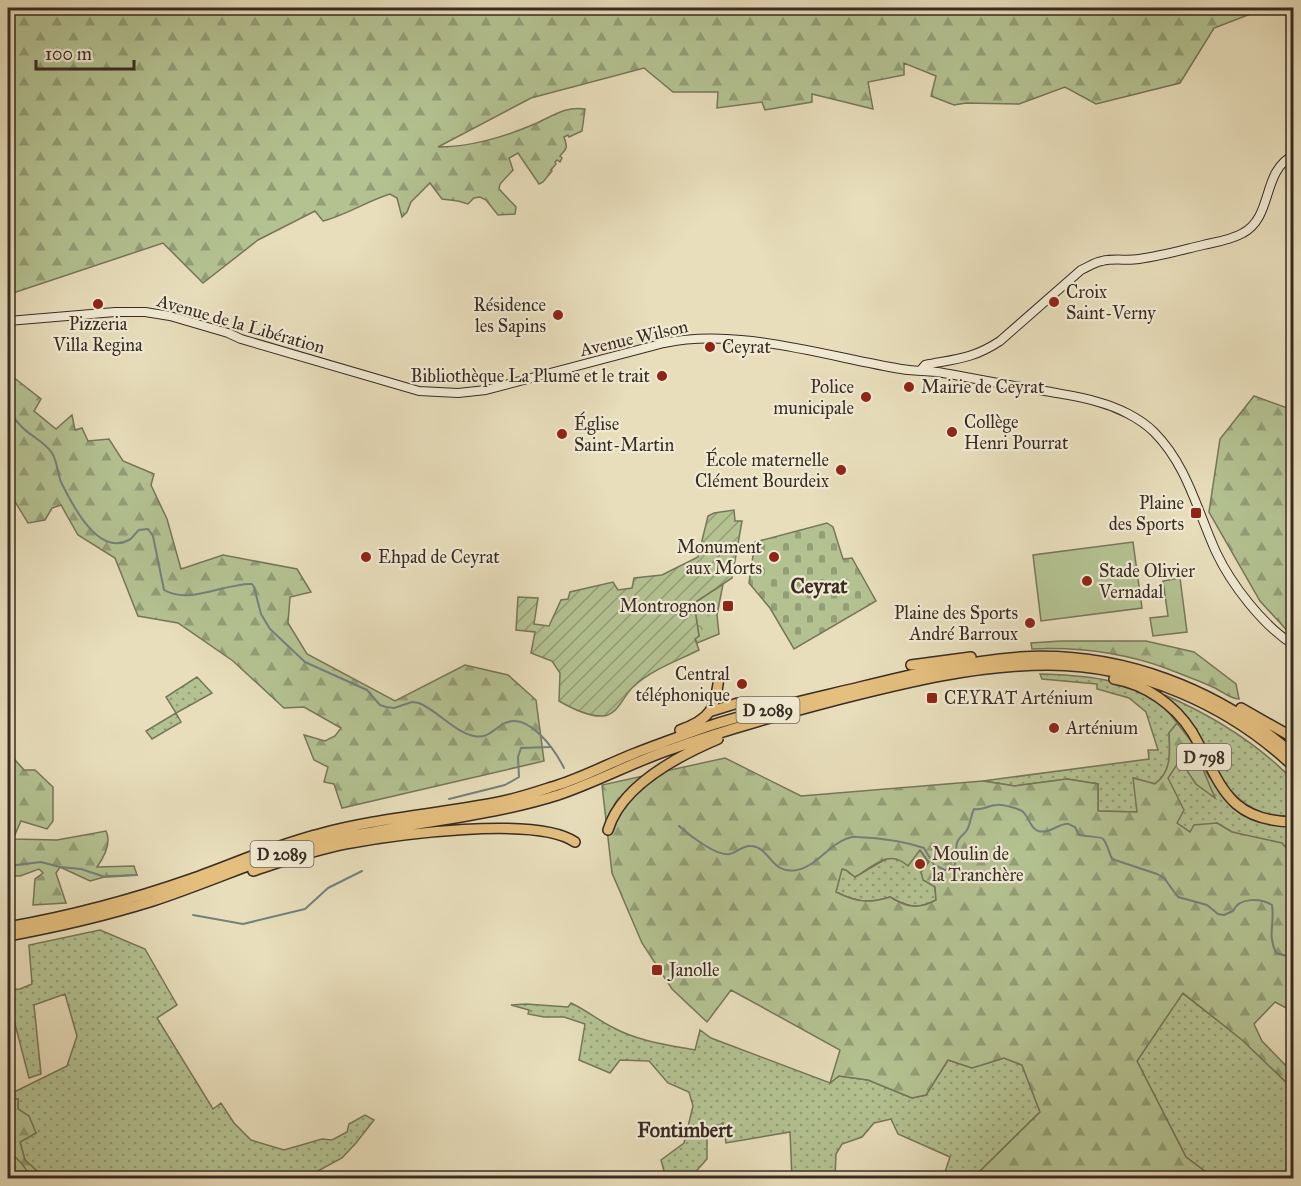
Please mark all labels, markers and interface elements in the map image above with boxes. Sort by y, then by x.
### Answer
scale bar [36,33,134,71]
text: 100 m [45,43,92,65]
place label: Croix Saint-Verny [1066,281,1156,324]
street label: Avenue de la Libération [154,289,328,359]
place label: Résidence les Sapins [473,294,546,337]
marker: Croix Saint-Verny [1047,295,1061,309]
marker: Pizzeria Villa Regina [91,297,105,311]
marker: Résidence les Sapins [551,308,565,322]
place label: Pizzeria Villa Regina [52,313,143,357]
street label: Avenue Wilson [577,315,690,361]
place label: Ceyrat [722,336,771,358]
marker: Ceyrat [703,340,717,354]
place label: Bibliothèque La Plume et le trait [411,365,651,388]
marker: Bibliothèque La Plume et le trait [655,369,669,383]
place label: Police municipale [773,376,854,419]
place label: Mairie de Ceyrat [921,376,1045,398]
marker: Mairie de Ceyrat [902,380,916,394]
marker: Police municipale [859,390,873,404]
place label: Église Saint-Martin [574,411,675,456]
place label: Collège Henri Pourrat [964,411,1069,454]
marker: Collège Henri Pourrat [945,425,959,439]
marker: Église Saint-Martin [555,427,569,441]
place label: École maternelle Clément Bourdeix [695,447,829,492]
marker: École maternelle Clément Bourdeix [834,463,848,477]
place label: Plaine des Sports [1109,492,1184,535]
marker: Plaine des Sports [1189,506,1203,520]
place label: Monument aux Morts [677,536,763,579]
place label: Ehpad de Ceyrat [378,546,500,568]
marker: Ehpad de Ceyrat [359,550,373,564]
marker: Monument aux Morts [767,550,781,564]
place label: Stade Olivier Vernadal [1098,560,1195,603]
district label: Ceyrat [791,573,848,599]
marker: Stade Olivier Vernadal [1080,574,1094,588]
place label: Montrognon [619,595,716,618]
marker: Montrognon [721,599,735,613]
place label: Plaine des Sports André Barroux [894,602,1018,645]
marker: Plaine des Sports André Barroux [1023,616,1037,630]
place label: Central téléphonique [636,663,730,707]
marker: Central téléphonique [735,677,749,691]
place label: CEYRAT Arténium [944,687,1093,709]
marker: CEYRAT Arténium [925,691,939,705]
road number: D 2089 [736,697,800,723]
place label: Arténium [1065,717,1138,739]
marker: Arténium [1047,721,1061,735]
road number: D 798 [1177,744,1231,770]
road number: D 2089 [250,841,314,867]
place label: Moulin de la Tranchère [932,843,1024,886]
marker: Moulin de la Tranchère [913,857,927,871]
place label: Janolle [667,959,720,982]
marker: Janolle [650,963,664,977]
district label: Fontimbert [637,1118,734,1142]

